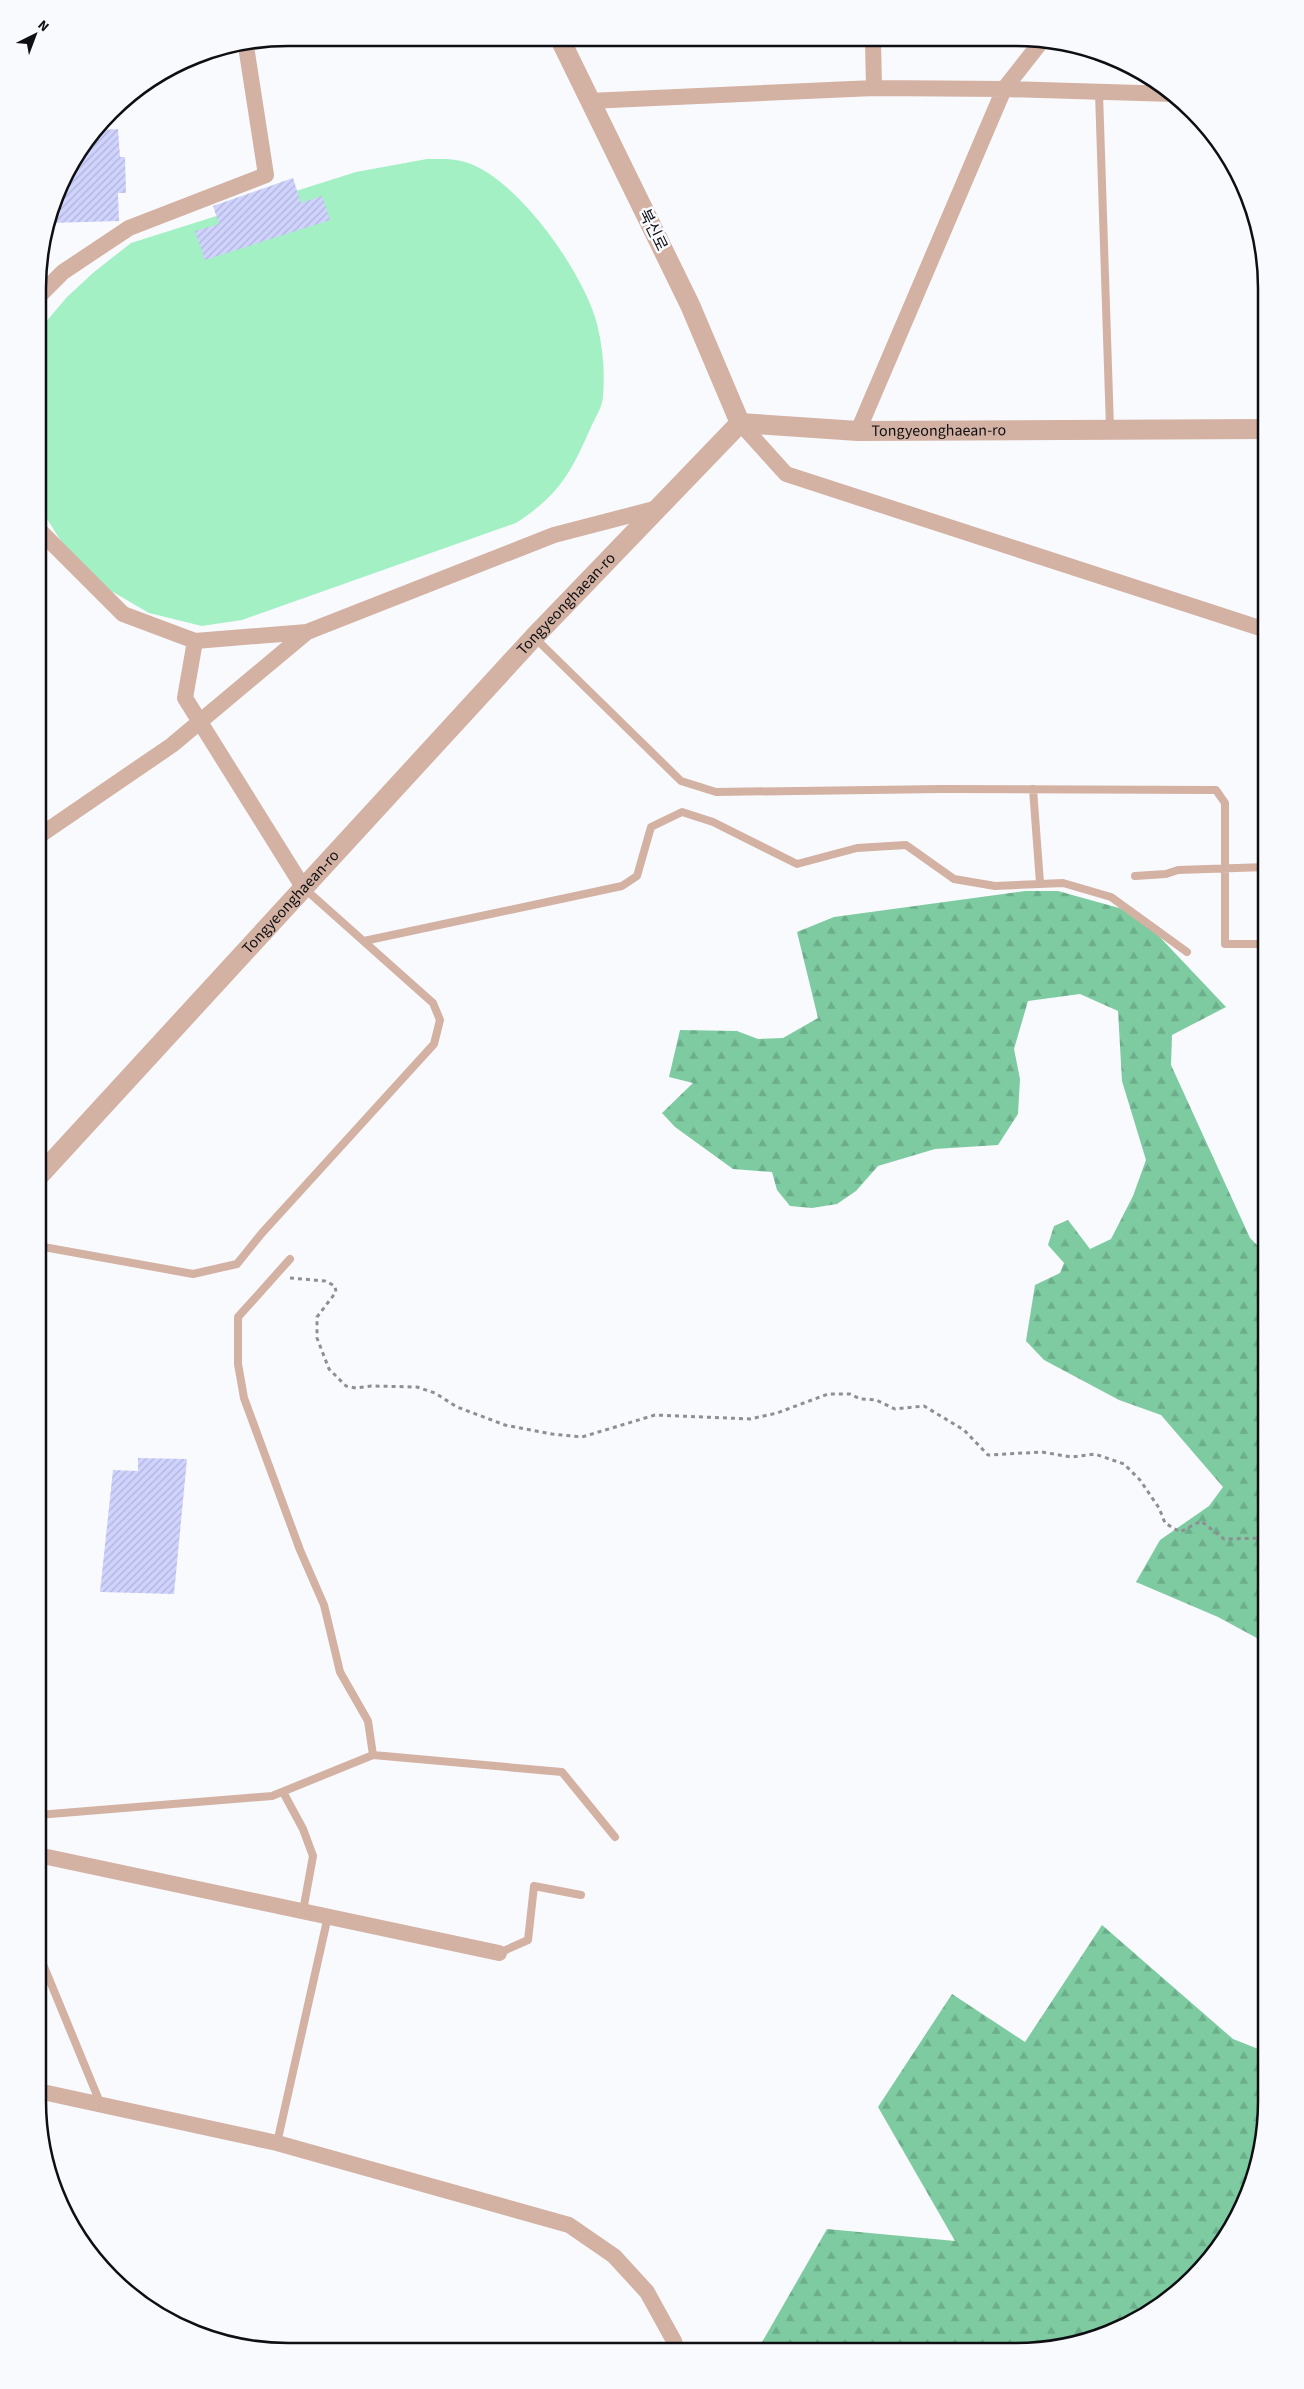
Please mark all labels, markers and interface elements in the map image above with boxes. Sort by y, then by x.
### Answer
north arrow [10,10,60,60]
text: N [33,16,53,37]
street label: 북신로 [633,205,673,255]
street label: Tongyeonghaean-ro [872,419,1006,442]
street label: Tongyeonghaean-ro [512,548,621,660]
street label: Tongyeonghaean-ro [237,845,344,959]

